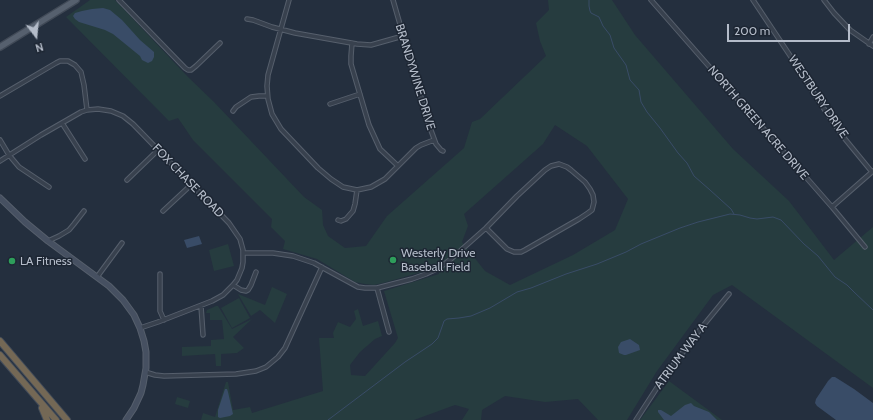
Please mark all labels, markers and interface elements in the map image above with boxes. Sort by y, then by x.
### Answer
north arrow [16,16,56,56]
scale bar [729,16,852,42]
street label: BRANDYWINE DRIVE [392,22,438,132]
text: 200 m [734,23,770,38]
text: N [34,40,45,55]
street label: WESTBURY DRIVE [785,53,851,141]
street label: NORTH GREEN ACRE DRIVE [705,63,811,183]
street label: FOX CHASE ROAD [149,141,227,221]
place label: Westerly Drive Baseball Field [401,246,475,274]
place label: LA Fitness [20,254,72,268]
marker: Westerly Drive Baseball Field [388,255,398,265]
marker: LA Fitness [7,256,17,266]
street label: ATRIUM WAY A [652,320,710,392]

